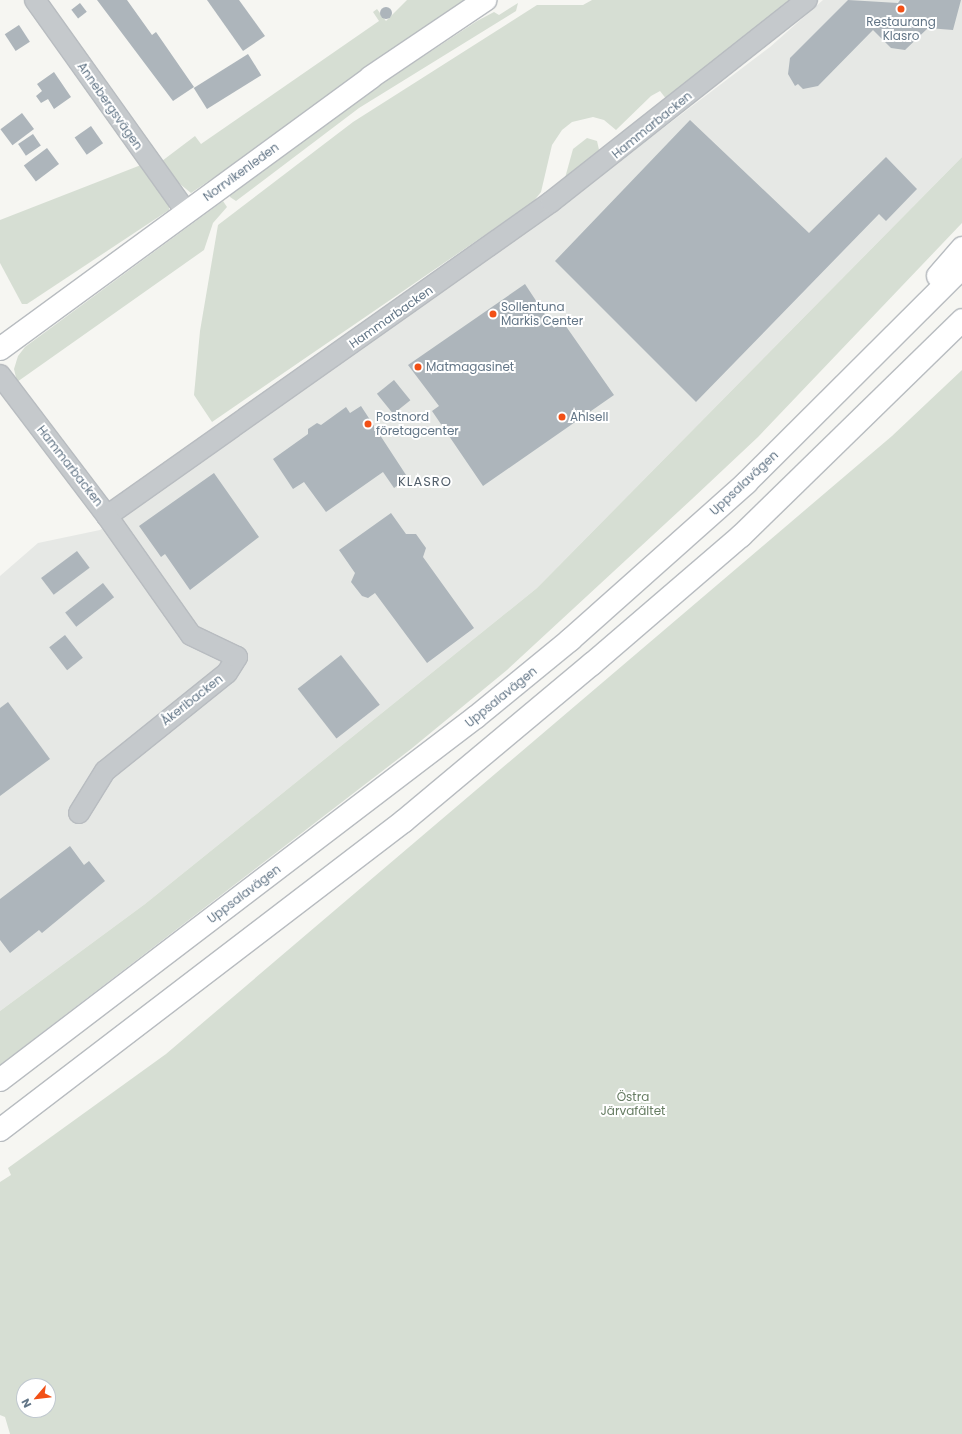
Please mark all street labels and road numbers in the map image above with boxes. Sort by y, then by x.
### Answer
street label: Annebergsvägen [74,60,146,152]
street label: Hammarbacken [609,88,695,162]
street label: Norrvikenleden [200,140,282,204]
street label: Hammarbacken [347,283,435,351]
street label: Hammarbacken [34,423,106,509]
street label: Uppsalavägen [707,448,781,518]
street label: Uppsalavägen [462,664,540,730]
street label: Åkeribacken [158,672,226,728]
street label: Uppsalavägen [205,862,283,926]

